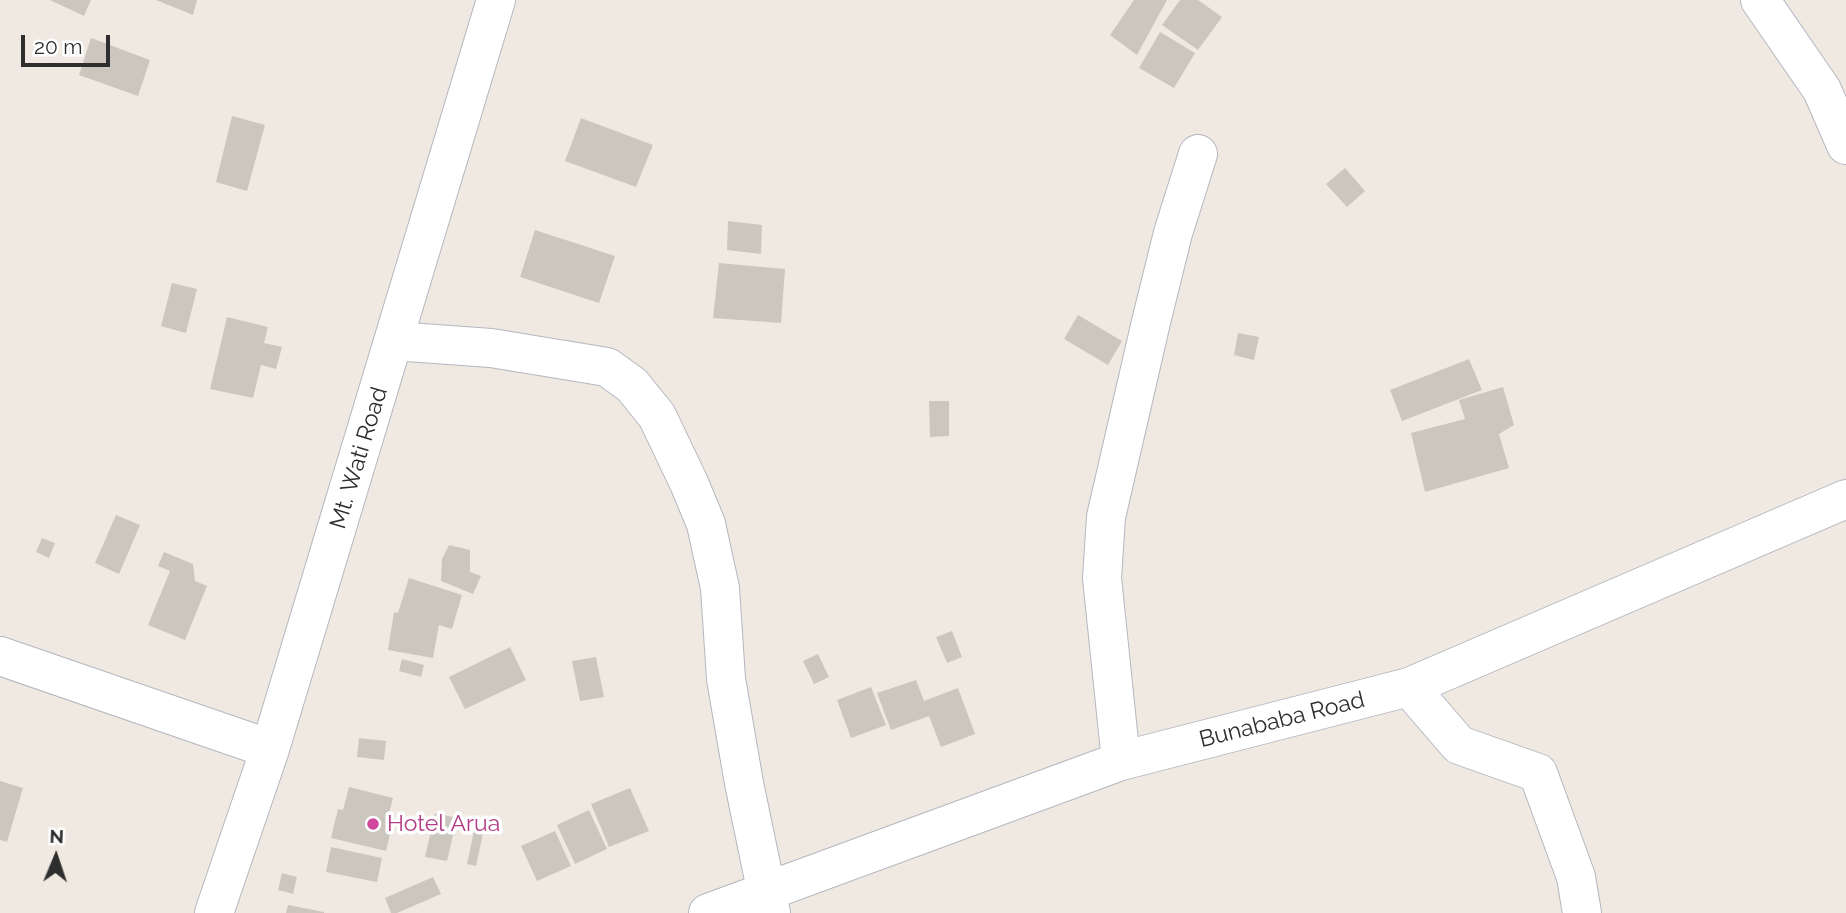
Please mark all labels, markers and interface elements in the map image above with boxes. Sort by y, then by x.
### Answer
scale bar [24,21,114,65]
text: 20 m [34,34,82,59]
street label: Mt. Wati Road [324,384,394,532]
street label: Bunababa Road [1196,686,1368,754]
place label: Hotel Arua [387,810,500,838]
marker: Hotel Arua [365,816,381,832]
north arrow [21,822,91,892]
text: N [49,825,64,847]

